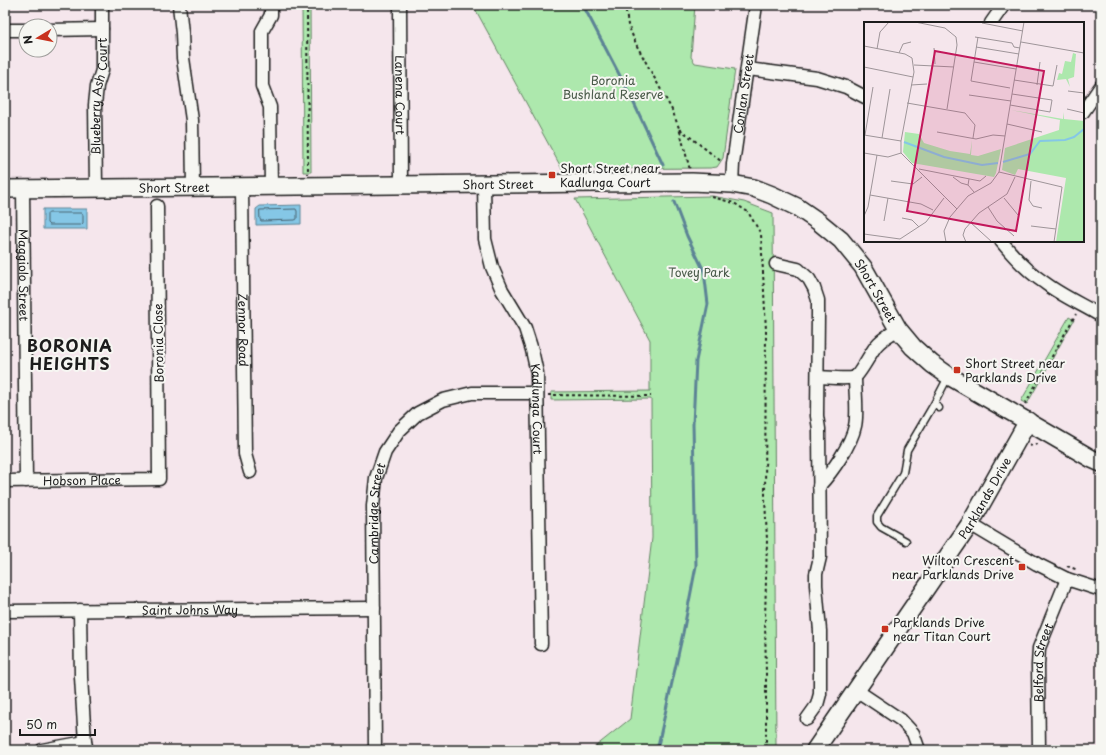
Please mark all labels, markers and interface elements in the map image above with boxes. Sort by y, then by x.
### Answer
north arrow [18,18,58,58]
inset map [864,22,1084,242]
text: N [18,34,37,46]
street label: Blueberry Ash Court [86,38,111,155]
street label: Conlan Street [728,52,758,135]
street label: Lanena Court [391,55,410,135]
park label: Boronia Bushland Reserve [563,71,663,103]
place label: Short Street near Kadlunga Court [560,159,660,191]
marker: Short Street near Kadlunga Court [547,170,557,180]
street label: Short Street [462,175,534,193]
street label: Short Street [138,178,210,197]
street label: Maggiolo Street [14,229,33,321]
street label: Short Street [850,254,901,326]
park label: Tovey Park [668,263,730,281]
street label: Zennor Road [234,293,253,367]
street label: Boronia Close [148,303,168,383]
district label: BORONIA HEIGHTS [27,333,113,375]
place label: Short Street near Parklands Drive [965,354,1065,386]
street label: Kadlunga Court [526,362,547,455]
marker: Short Street near Parklands Drive [952,365,962,375]
street label: Parklands Drive [953,453,1015,542]
street label: Cambridge Street [364,460,390,564]
street label: Hobson Place [43,470,121,490]
place label: Wilton Crescent near Parklands Drive [892,551,1014,583]
marker: Wilton Crescent near Parklands Drive [1017,562,1027,572]
street label: Saint Johns Way [142,600,238,619]
place label: Parklands Drive near Titan Court [893,613,991,645]
street label: Belford Street [1029,620,1057,702]
marker: Parklands Drive near Titan Court [880,624,890,634]
scale bar [20,711,95,737]
text: 50 m [26,715,57,733]

